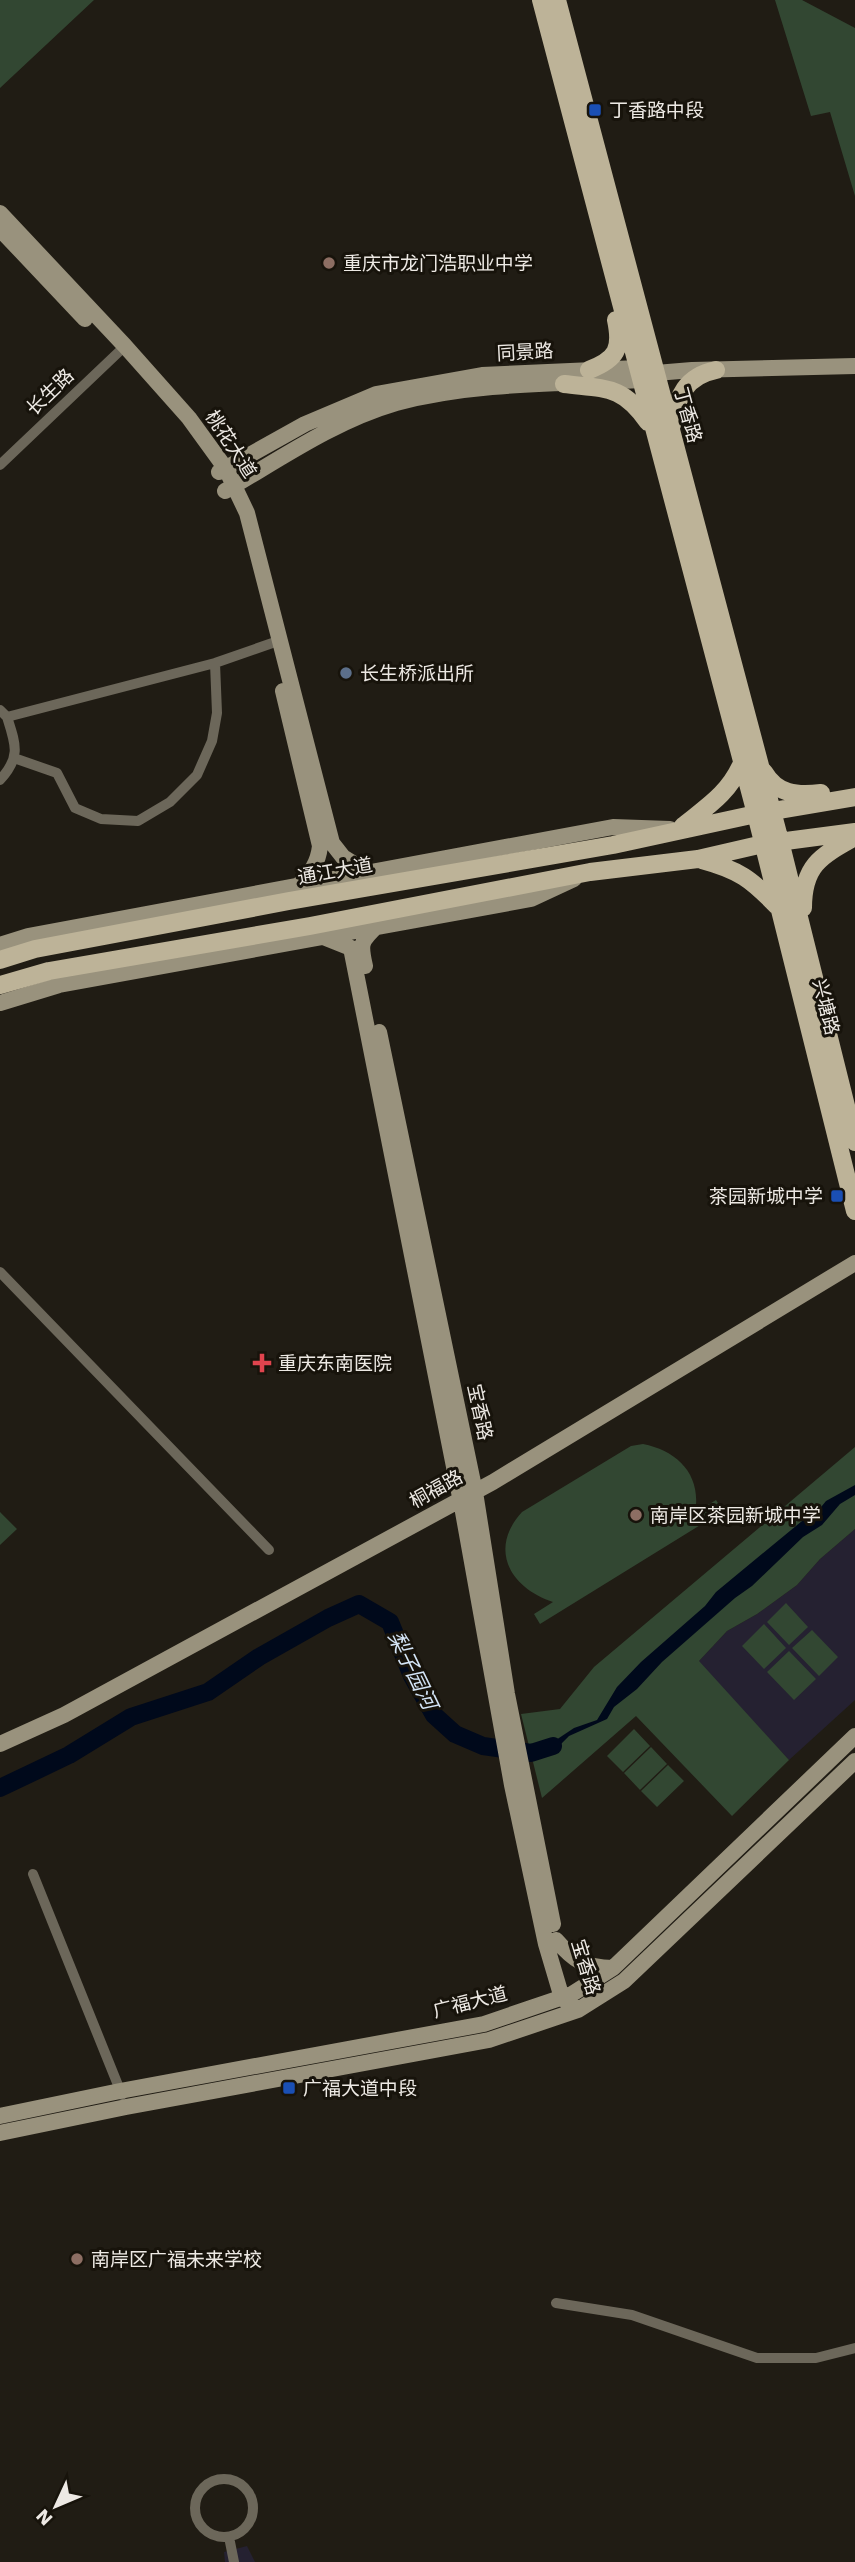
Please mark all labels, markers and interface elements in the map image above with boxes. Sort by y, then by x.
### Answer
place label: 丁香路中段 [609,99,704,122]
marker: 丁香路中段 [587,102,603,118]
place label: 重庆市龙门浩职业中学 [343,252,533,275]
marker: 重庆市龙门浩职业中学 [321,255,337,271]
street label: 同景路 [496,339,554,365]
street label: 长生路 [22,364,78,420]
street label: 丁香路 [670,384,706,446]
street label: 桃花大道 [201,406,261,482]
place label: 长生桥派出所 [360,662,474,685]
marker: 长生桥派出所 [338,665,354,681]
street label: 通江大道 [296,853,374,889]
street label: 兴塘路 [808,977,844,1037]
place label: 茶园新城中学 [709,1185,823,1208]
marker: 茶园新城中学 [829,1188,845,1204]
place label: 重庆东南医院 [278,1352,392,1375]
marker: 重庆东南医院 [252,1353,272,1373]
street label: 宝香路 [463,1382,497,1442]
street label: 桐福路 [405,1465,467,1513]
place label: 南岸区茶园新城中学 [650,1504,821,1527]
marker: 南岸区茶园新城中学 [628,1507,644,1523]
water label: 梨子园河 [383,1627,444,1717]
street label: 宝香路 [567,1936,605,1998]
street label: 广福大道 [430,1982,510,2022]
place label: 广福大道中段 [303,2077,417,2100]
marker: 广福大道中段 [281,2080,297,2096]
place label: 南岸区广福未来学校 [91,2248,262,2271]
marker: 南岸区广福未来学校 [69,2251,85,2267]
north arrow [21,2471,91,2541]
text: N [31,2504,57,2531]

